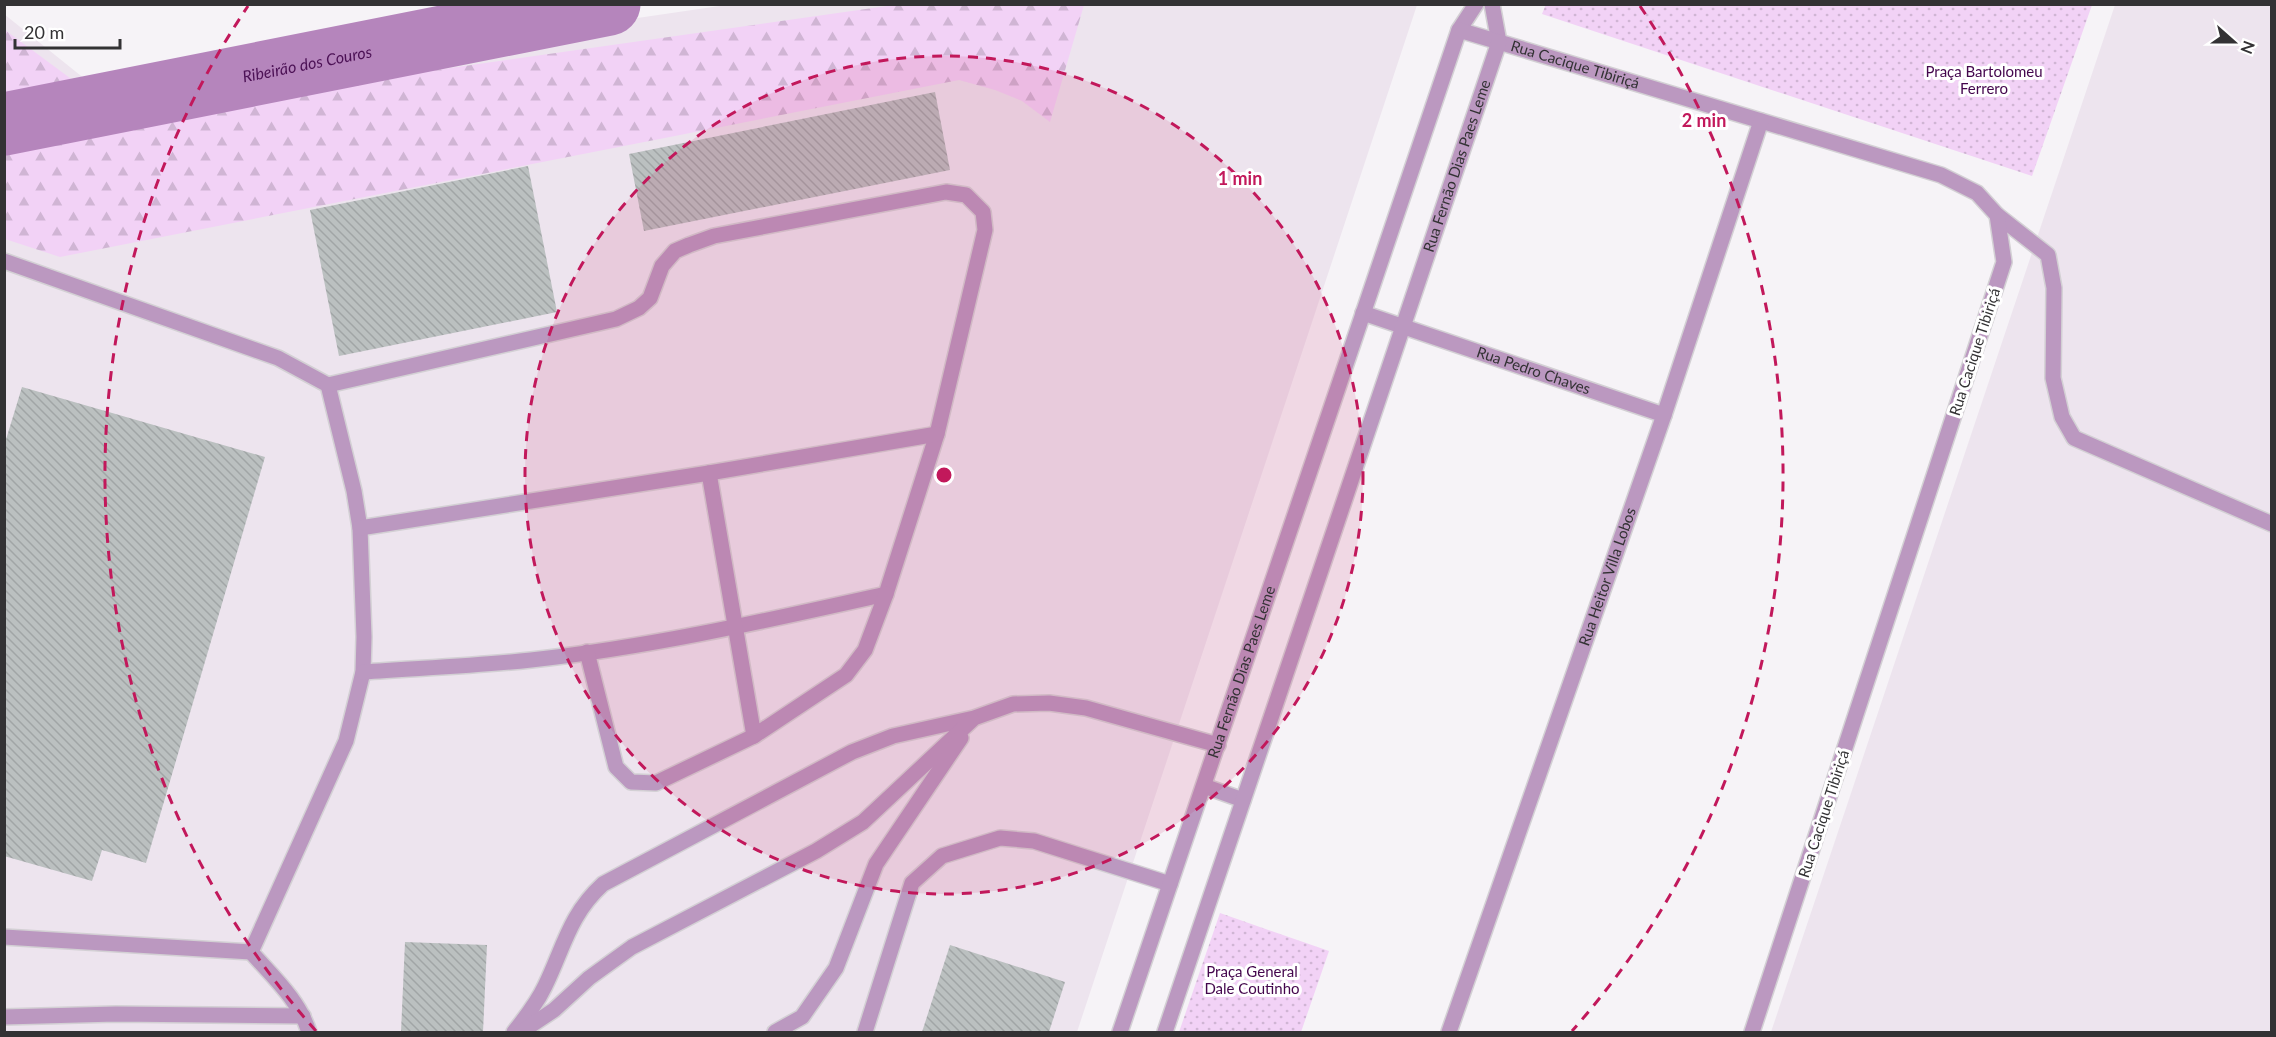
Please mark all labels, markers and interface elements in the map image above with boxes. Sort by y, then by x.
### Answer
scale bar [15,12,120,50]
north arrow [2204,12,2264,72]
text: 20 m [24,21,64,43]
street label: Rua Cacique Tibiriçá [1509,36,1642,92]
text: N [2237,38,2260,57]
water label: Ribeirão dos Couros [241,41,374,85]
park label: Praça Bartolomeu Ferrero [1925,62,2043,97]
street label: Rua Fernão Dias Paes Leme [1419,77,1494,254]
text: 2 min [1682,109,1726,131]
text: 1 min [1218,167,1262,189]
street label: Rua Cacique Tibiriçá [1945,286,2003,418]
street label: Rua Pedro Chaves [1475,342,1593,397]
centre of rings [934,465,954,485]
street label: Rua Heitor Villa Lobos [1574,505,1639,648]
street label: Rua Fernão Dias Paes Leme [1203,583,1278,760]
street label: Rua Cacique Tibiriçá [1794,748,1852,880]
park label: Praça General Dale Coutinho [1204,962,1300,997]

